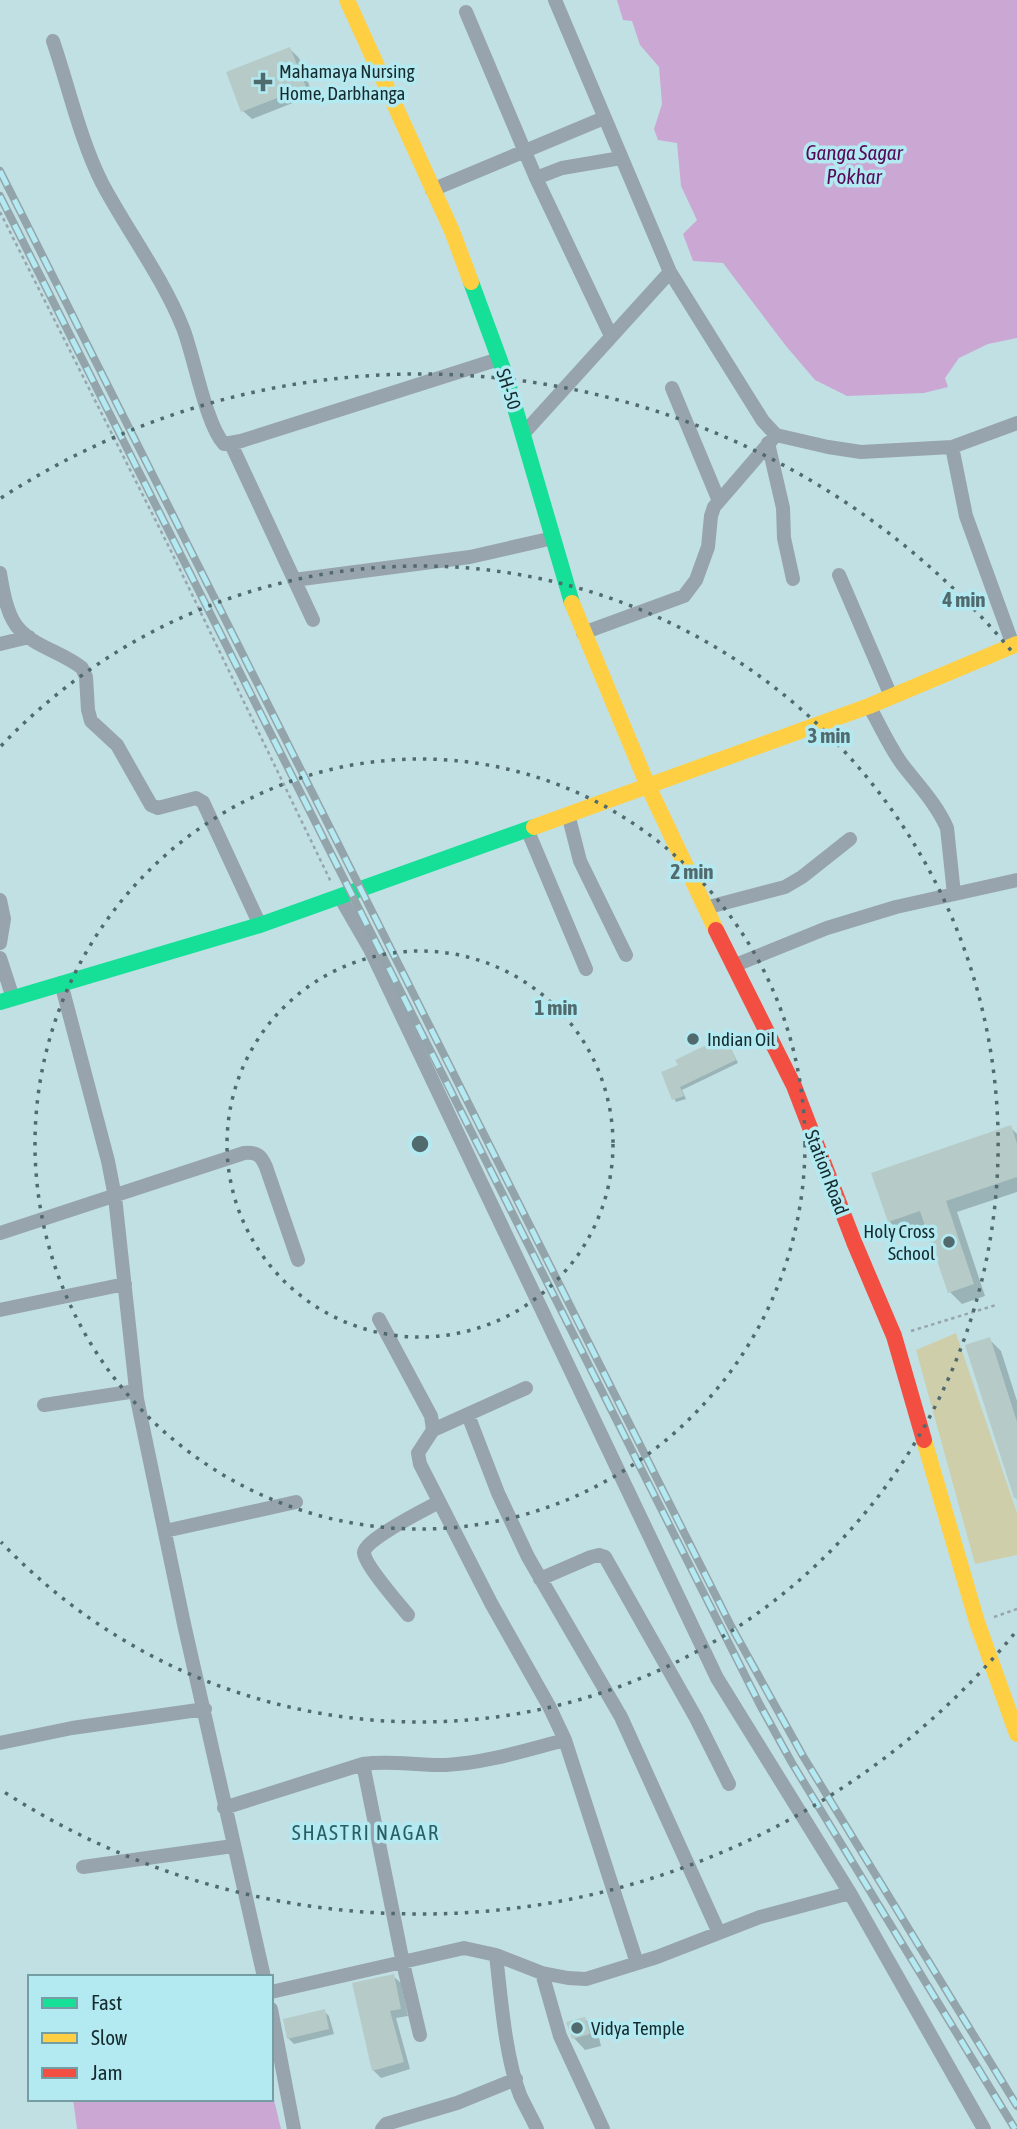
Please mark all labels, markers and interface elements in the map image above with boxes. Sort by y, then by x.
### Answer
place label: Mahamaya Nursing Home, Darbhanga [279,60,415,104]
marker: Mahamaya Nursing Home, Darbhanga [253,72,273,92]
water label: Ganga Sagar Pokhar [805,140,903,188]
street label: SH-50 [492,366,526,412]
text: 4 min [942,587,985,611]
text: 3 min [808,723,850,747]
text: 2 min [671,859,713,883]
text: 1 min [535,995,577,1019]
place label: Indian Oil [707,1028,776,1050]
marker: Indian Oil [685,1031,701,1047]
street label: Station Road [801,1126,853,1218]
centre of rings [408,1132,432,1156]
place label: Holy Cross School [863,1220,935,1264]
marker: Holy Cross School [941,1234,957,1250]
district label: SHASTRI NAGAR [292,1820,440,1844]
legend [28,1975,273,2101]
text: Fast [91,1990,122,2014]
place label: Vidya Temple [591,2017,685,2039]
marker: Vidya Temple [569,2020,585,2036]
text: Slow [91,2025,128,2049]
text: Jam [91,2060,123,2084]

